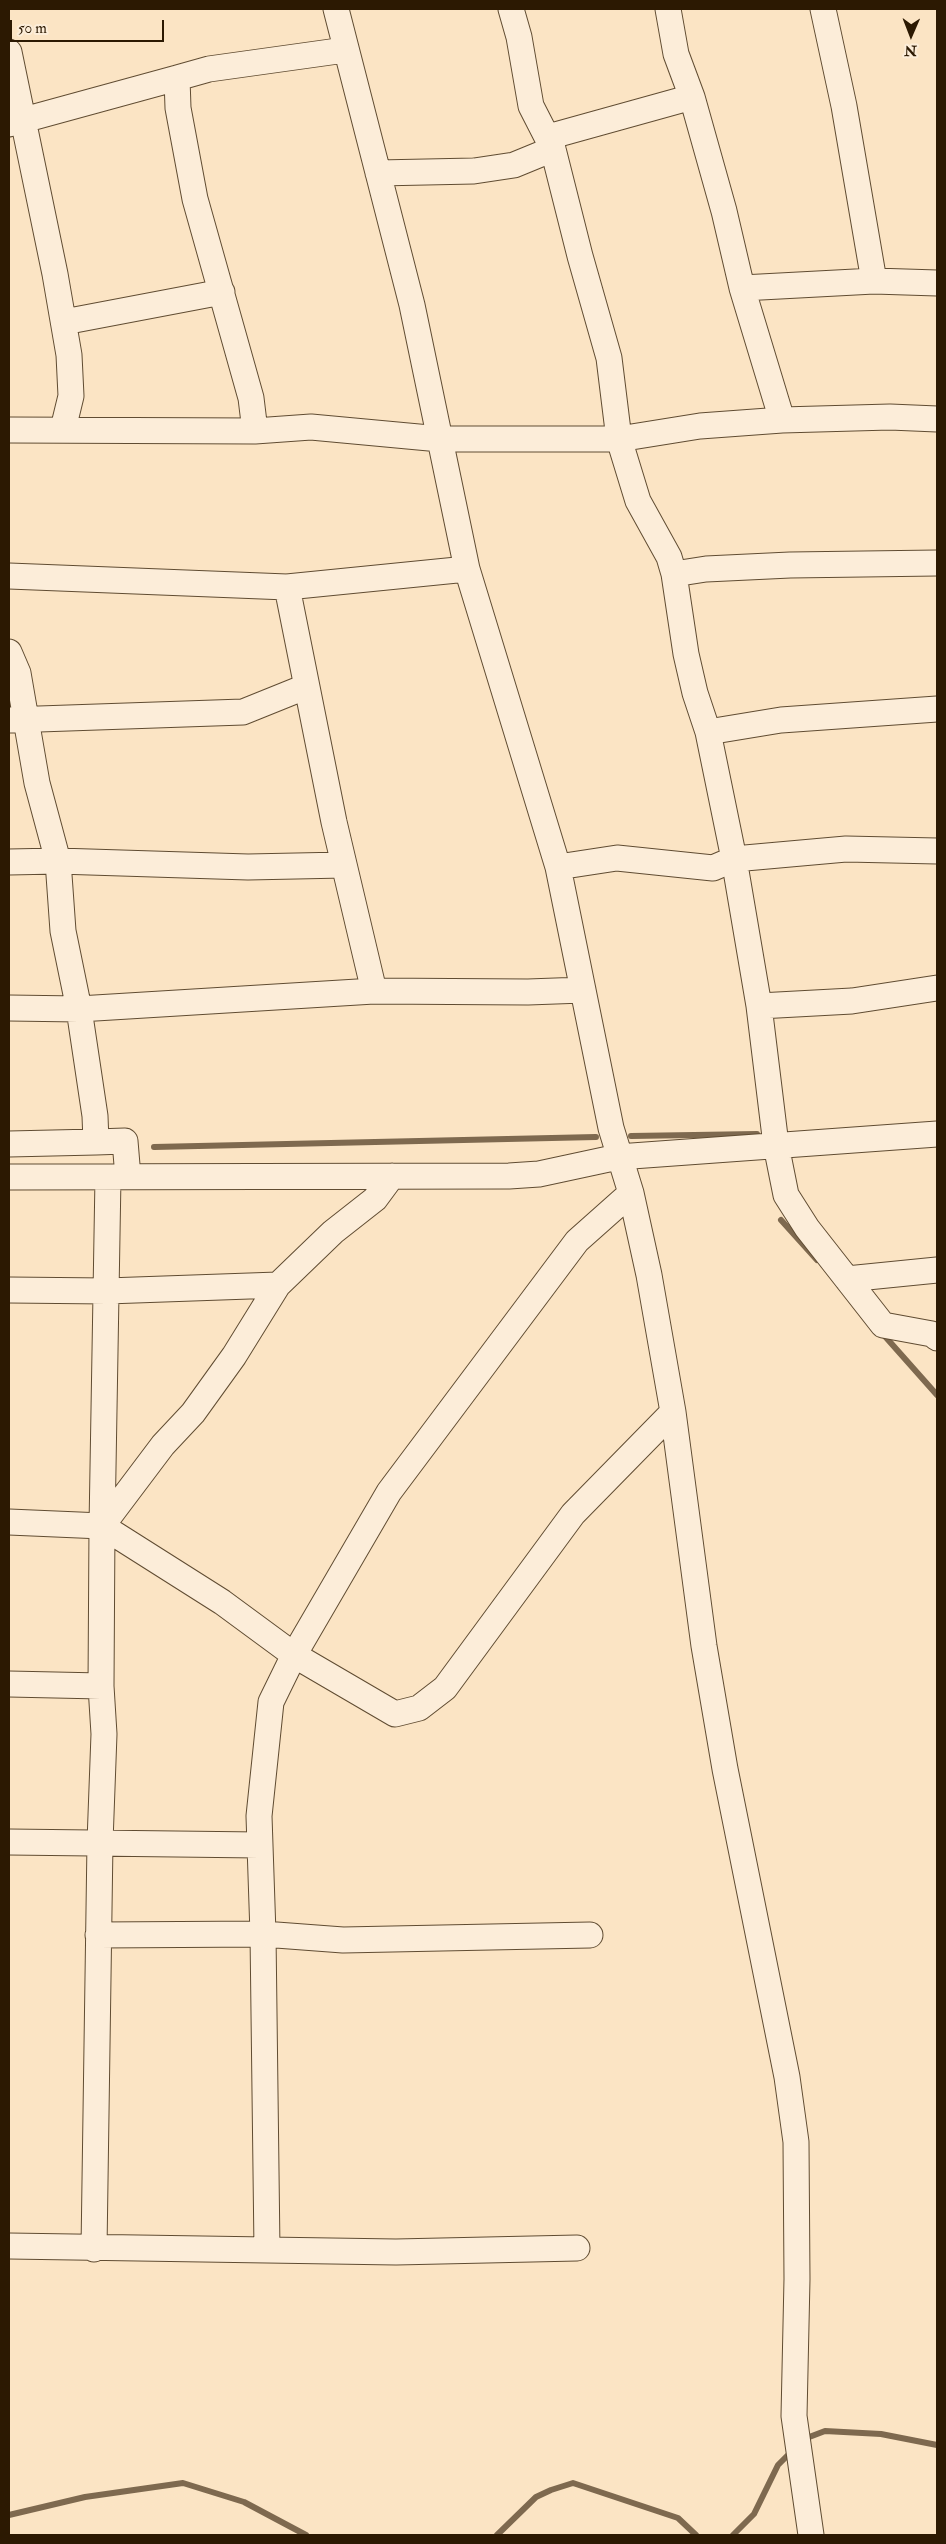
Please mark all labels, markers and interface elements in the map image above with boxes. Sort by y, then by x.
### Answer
scale bar [12,10,166,42]
north arrow [886,10,936,60]
text: 50 m [18,19,47,38]
text: N [904,42,917,59]

